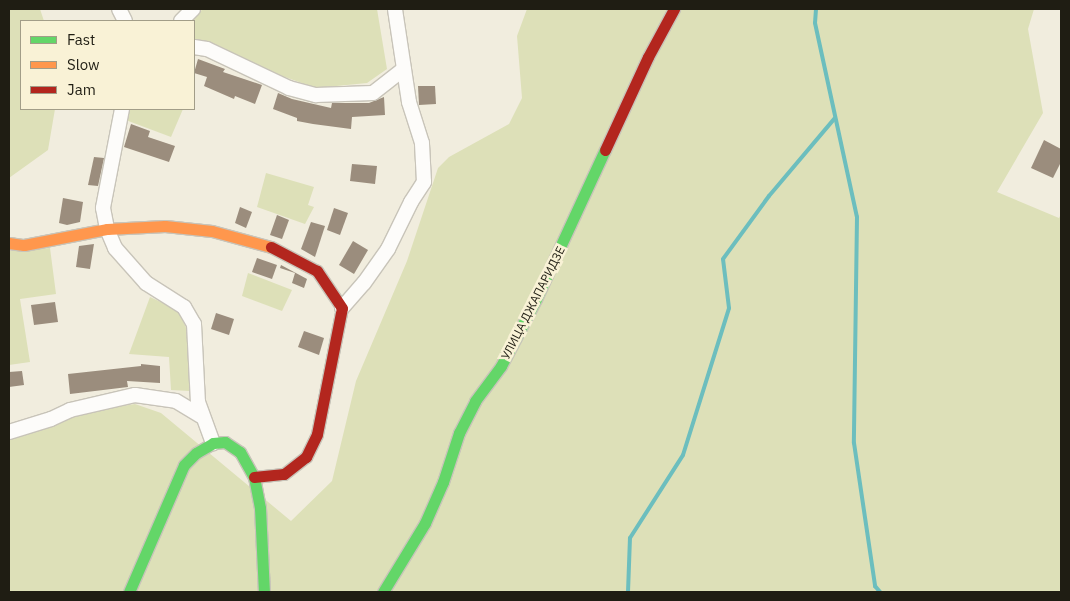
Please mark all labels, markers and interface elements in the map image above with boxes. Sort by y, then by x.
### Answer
legend [20,20,195,110]
text: Fast [67,30,95,49]
text: Slow [67,55,100,74]
text: Jam [67,80,96,99]
street label: УЛИЦА ДЖАПАРИДЗЕ [498,244,568,362]

